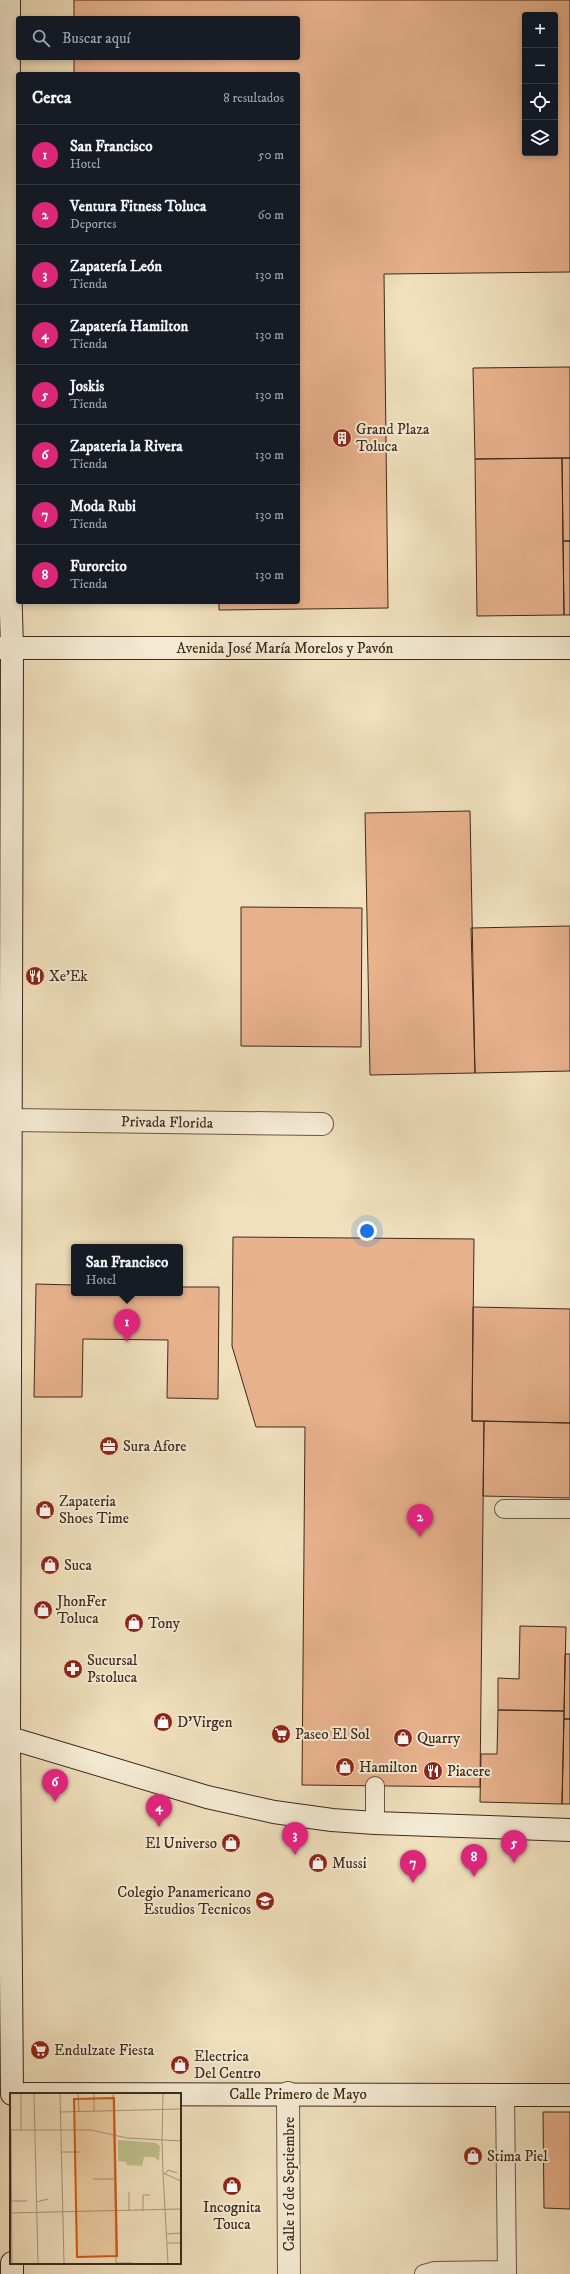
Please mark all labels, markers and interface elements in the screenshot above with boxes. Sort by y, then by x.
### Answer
map controls [522,12,558,156]
button: + [522,12,558,48]
search box [16,16,300,60]
icon: search [30,27,52,49]
text: Buscar aquí [62,29,130,48]
button: − [522,48,558,84]
button: locate [522,84,558,120]
text: Cerca [32,87,71,109]
text: 8 resultados [223,90,284,106]
button: layers [522,120,558,156]
text: San Francisco [70,137,153,156]
text: 1 [43,147,47,163]
text: 50 m [258,147,284,163]
text: Hotel [70,156,101,172]
text: Ventura Fitness Toluca [70,197,206,216]
text: 2 [42,207,48,223]
text: 60 m [258,207,284,223]
text: Deportes [70,216,117,232]
text: Zapatería León [70,257,162,276]
text: 3 [43,267,47,283]
text: 130 m [255,267,284,283]
text: Tienda [70,276,107,292]
text: Zapatería Hamilton [70,317,188,336]
text: 4 [41,327,49,343]
text: 130 m [255,327,284,343]
text: Tienda [70,336,107,352]
text: Joskis [70,377,104,396]
text: 5 [42,387,48,403]
text: 130 m [255,387,284,403]
text: Tienda [70,396,107,412]
place label: Grand Plaza Toluca [356,420,430,456]
building icon: Grand Plaza Toluca [331,427,353,449]
text: Zapateria la Rivera [70,437,183,456]
text: 6 [42,447,48,463]
text: 130 m [255,447,284,463]
text: Tienda [70,456,107,472]
text: Moda Rubi [70,497,136,516]
text: 7 [42,507,48,523]
text: 130 m [255,507,284,523]
text: Tienda [70,516,107,532]
text: Furorcito [70,557,127,576]
text: 8 [42,567,48,583]
text: 130 m [255,567,284,583]
text: Tienda [70,576,107,592]
street label: Avenida José María Morelos y Pavón [177,639,394,658]
restaurant icon: Xe'Ek [24,965,46,987]
place label: Xe'Ek [49,967,88,986]
street label: Privada Florida [121,1112,214,1133]
your location [357,1221,377,1241]
popup [71,1244,183,1296]
text: San Francisco [86,1253,168,1272]
text: Hotel [86,1272,116,1288]
pin: 1 [114,1309,140,1342]
office icon: Sura Afore [98,1435,120,1457]
place label: Sura Afore [123,1437,187,1456]
place label: Zapateria Shoes Time [59,1492,129,1528]
shop icon: Zapateria Shoes Time [34,1499,56,1521]
pin: 2 [407,1504,433,1537]
shop icon: Suca [39,1554,61,1576]
place label: Suca [64,1556,93,1575]
place label: JhonFer Toluca [55,1592,107,1628]
shop icon: JhonFer Toluca [32,1599,54,1621]
shop icon: Tony [123,1612,145,1634]
place label: Tony [148,1614,181,1633]
place label: Sucursal Pstoluca [87,1651,138,1687]
pharmacy icon: Sucursal Pstoluca [62,1658,84,1680]
shop icon: D'Virgen [152,1711,174,1733]
place label: D'Virgen [177,1713,233,1732]
supermarket icon: Paseo El Sol [270,1723,292,1745]
place label: Paseo El Sol [295,1725,370,1744]
shop icon: Quarry [392,1727,414,1749]
place label: Quarry [417,1729,461,1748]
shop icon: Hamilton [334,1756,356,1778]
place label: Hamilton [359,1758,418,1777]
restaurant icon: Piacere [422,1760,444,1782]
place label: Piacere [447,1762,490,1781]
pin: 6 [42,1769,68,1802]
pin: 4 [146,1794,172,1827]
pin: 3 [282,1822,308,1855]
pin: 5 [501,1830,527,1863]
shop icon: El Universo [220,1832,242,1854]
place label: El Universo [145,1834,217,1853]
pin: 8 [461,1844,487,1877]
pin: 7 [400,1850,426,1883]
shop icon: Mussi [307,1852,329,1874]
place label: Mussi [332,1854,367,1873]
place label: Colegio Panamericano Estudios Tecnicos [117,1883,251,1919]
school or university icon: Colegio Panamericano Estudios Tecnicos [254,1890,276,1912]
supermarket icon: Endulzate Fiesta [29,2039,51,2061]
place label: Endulzate Fiesta [54,2041,155,2060]
place label: Electrica Del Centro [194,2047,261,2083]
shop icon: Electrica Del Centro [169,2054,191,2076]
street label: Calle Primero de Mayo [229,2085,367,2104]
inset map [10,2093,181,2264]
street label: Calle 16 de Septiembre [280,2117,299,2251]
shop icon: Stima Piel [462,2145,484,2167]
place label: Stima Piel [487,2147,548,2166]
shop icon: Incognita Touca [221,2175,243,2197]
place label: Incognita Touca [203,2198,262,2234]

